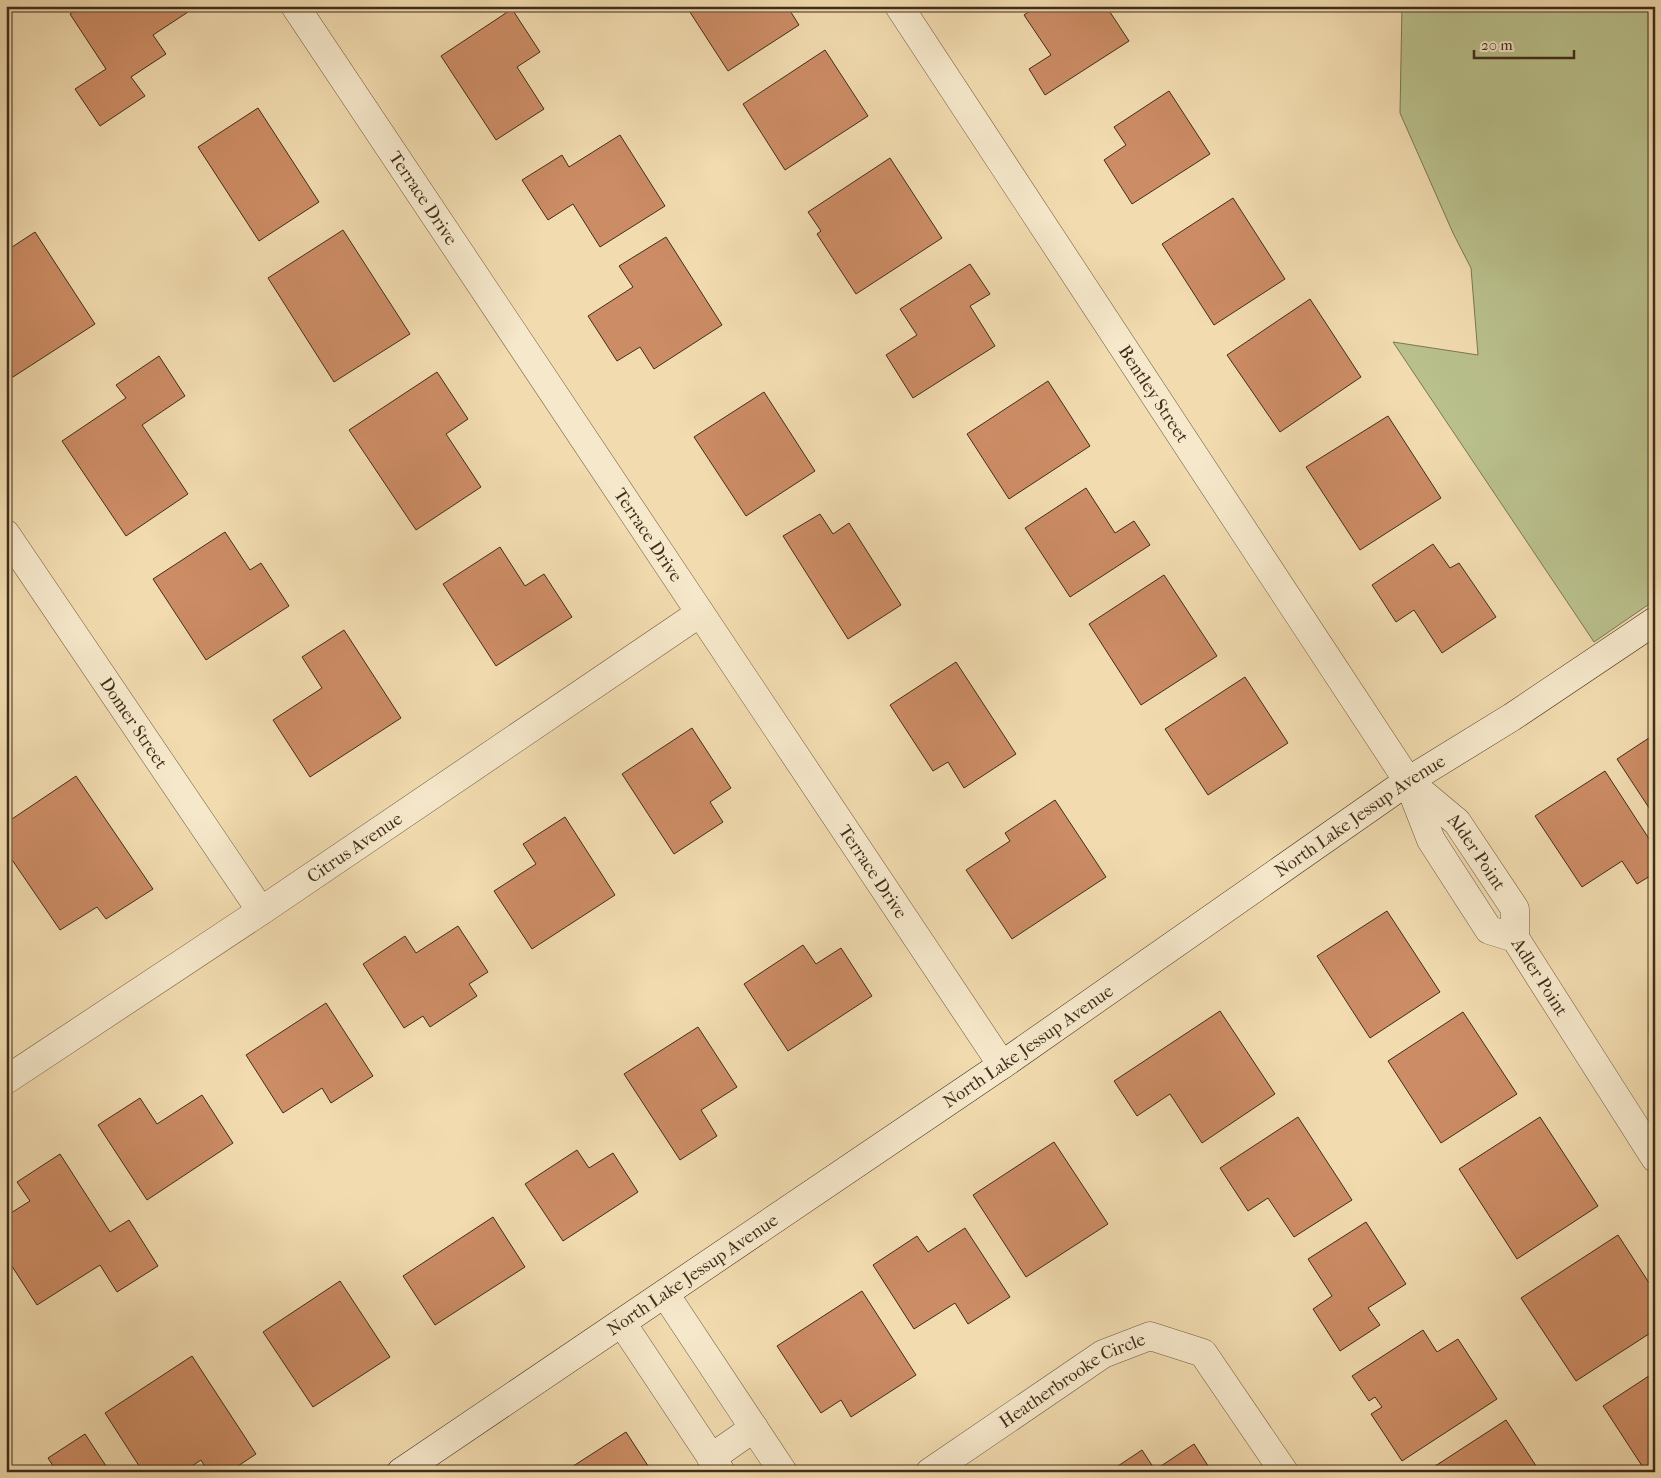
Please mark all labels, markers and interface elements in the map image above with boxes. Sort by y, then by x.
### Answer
scale bar [1474,28,1574,60]
text: 20 m [1481,36,1513,54]
street label: Terrace Drive [385,147,462,249]
street label: Bentley Street [1114,341,1194,447]
street label: Terrace Drive [609,484,687,586]
street label: Domer Street [95,673,172,773]
street label: North Lake Jessup Avenue [1271,750,1449,882]
street label: Citrus Avenue [303,808,406,887]
street label: Alder Point [1443,808,1510,895]
street label: Terrace Drive [834,821,912,923]
street label: Adler Point [1507,933,1573,1020]
street label: North Lake Jessup Avenue [939,980,1117,1112]
street label: North Lake Jessup Avenue [603,1209,782,1340]
street label: Heatherbrooke Circle [995,1328,1148,1432]

